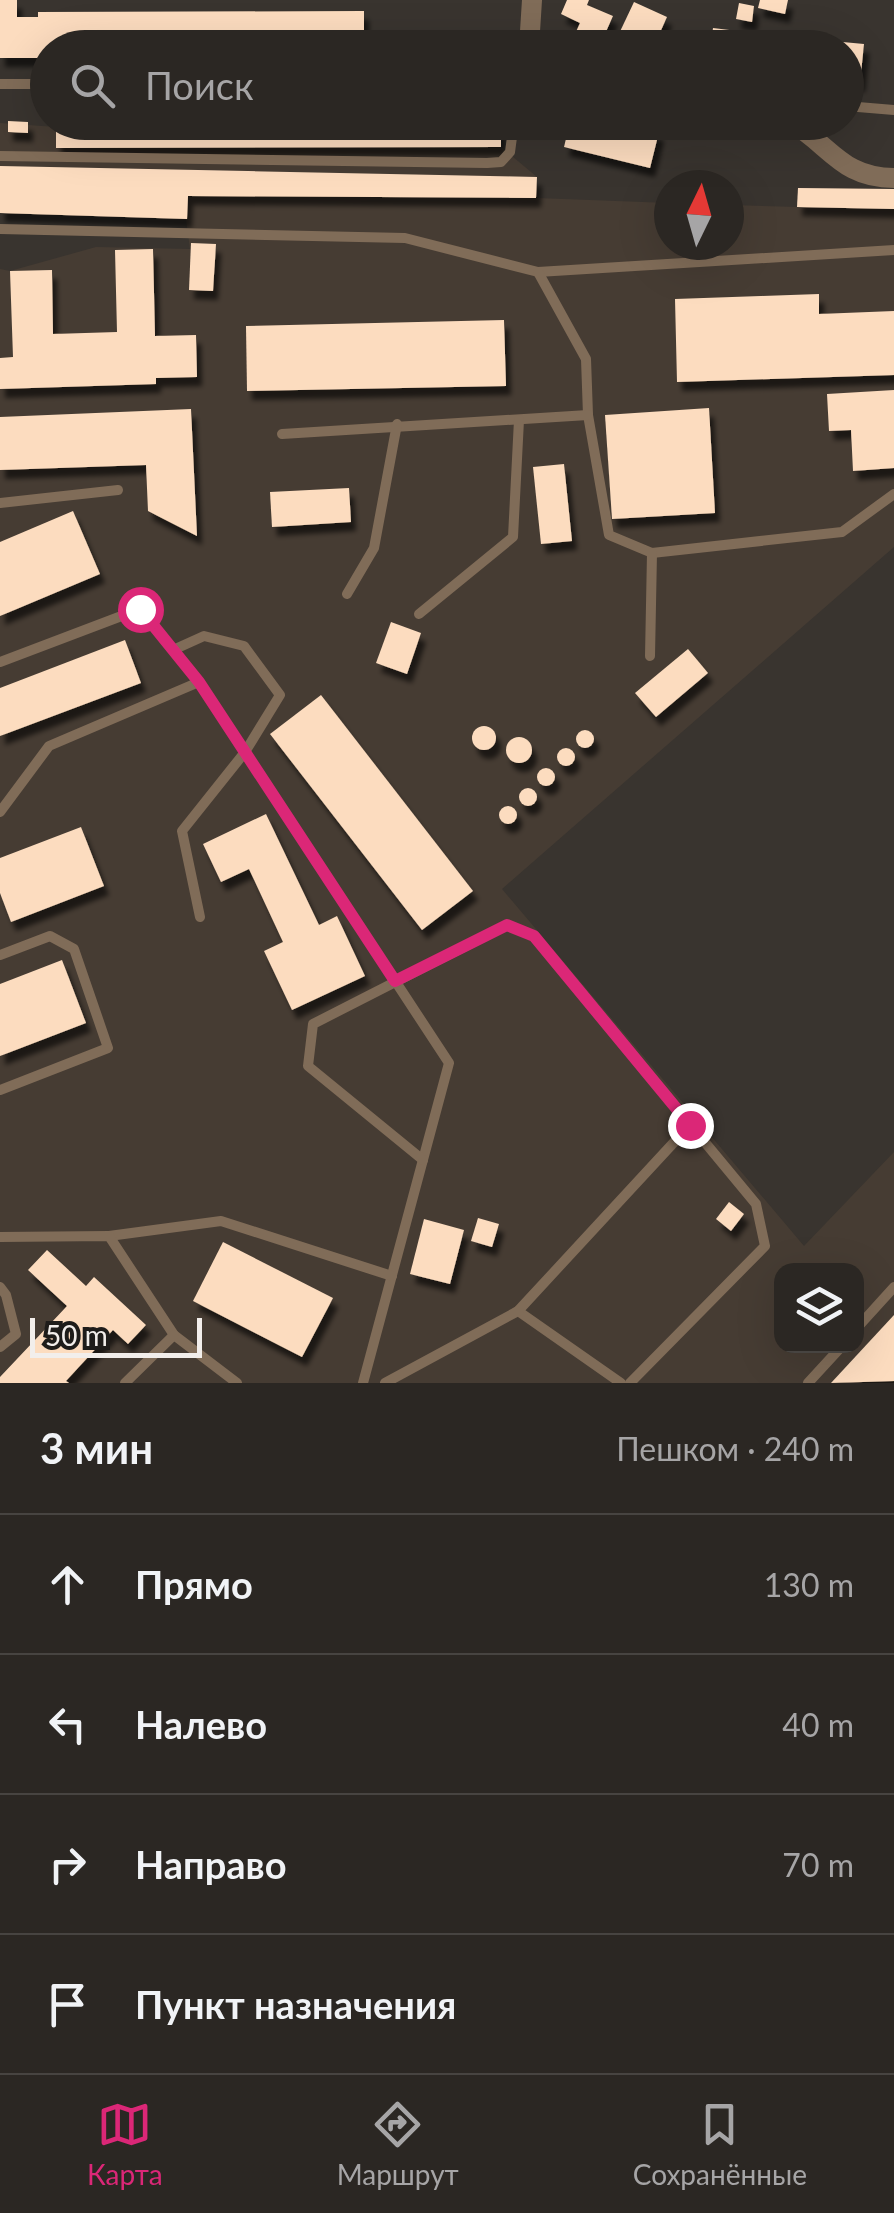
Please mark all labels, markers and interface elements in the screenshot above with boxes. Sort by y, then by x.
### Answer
search box [30,30,864,140]
icon: search [65,58,120,113]
text: Поиск [145,62,254,108]
north arrow [654,170,744,260]
route start [118,587,164,633]
route end [668,1103,714,1149]
map controls [774,1263,864,1353]
button: layers [774,1263,864,1353]
scale bar [30,1313,202,1358]
text: 50 m [45,1318,108,1352]
text: 3 мин [40,1423,153,1473]
text: Пешком · 240 m [616,1429,854,1468]
icon: ahead [40,1557,95,1612]
text: Прямо [135,1561,253,1607]
text: 130 m [764,1565,854,1604]
icon: left [40,1697,95,1752]
text: Налево [135,1701,267,1747]
text: 40 m [782,1705,854,1744]
icon: right [40,1837,95,1892]
text: Направо [135,1841,287,1887]
text: 70 m [782,1845,854,1884]
icon: arrive [40,1977,95,2032]
text: Пункт назначения [135,1981,456,2027]
tab: Карта [87,2097,163,2191]
tab: Маршрут [337,2097,459,2191]
tab: Сохранённые [633,2097,807,2191]

